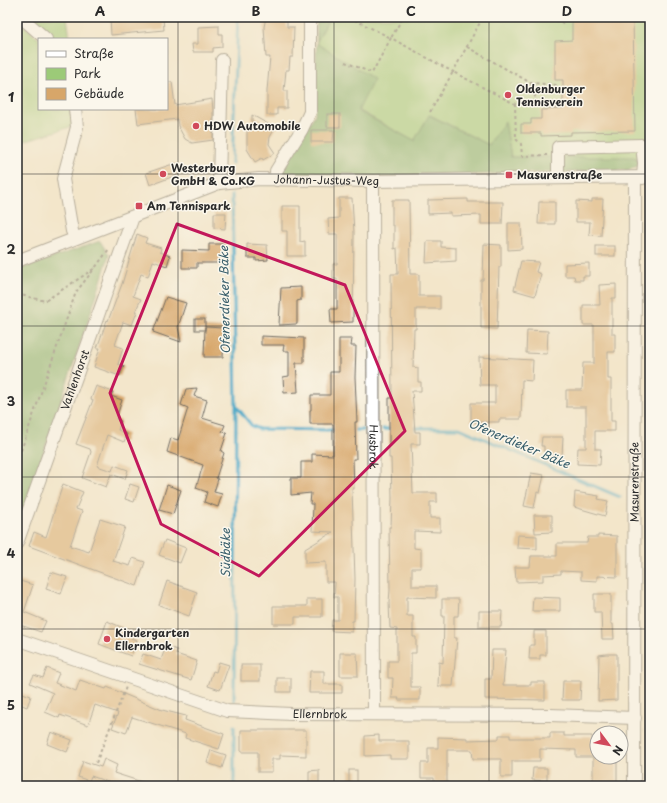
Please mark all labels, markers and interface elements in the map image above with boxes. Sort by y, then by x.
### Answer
text: A [95,1,105,20]
text: B [252,1,261,20]
text: C [406,1,416,20]
text: D [562,1,572,20]
legend [38,38,168,110]
text: Straße [74,44,114,62]
text: Park [74,64,101,82]
place label: Oldenburger Tennisverein [516,80,585,110]
text: Gebäude [74,84,124,102]
text: 1 [8,87,14,106]
marker: Oldenburger Tennisverein [503,90,513,100]
place label: HDW Automobile [204,117,302,134]
marker: HDW Automobile [191,121,201,131]
place label: Westerburg GmbH & Co.KG [171,159,255,189]
place label: Masurenstraße [517,166,602,183]
marker: Westerburg GmbH & Co.KG [158,169,168,179]
street label: Johann-Justus-Weg [273,170,379,189]
marker: Masurenstraße [504,170,514,180]
place label: Am Tennispark [147,197,231,214]
marker: Am Tennispark [134,201,144,211]
text: 2 [6,239,16,258]
water label: Ofenerdieker Bäke [214,245,234,354]
street label: Vahlenhorst [56,347,93,412]
text: 3 [7,391,16,410]
water label: Ofenerdieker Bäke [466,414,573,473]
street label: Husbrok [365,425,383,470]
street label: Masurenstraße [625,442,643,522]
water label: Südbäke [216,528,234,578]
text: 4 [7,543,16,562]
place label: Kindergarten Ellernbrok [115,624,189,654]
marker: Kindergarten Ellernbrok [102,634,112,644]
text: 5 [7,695,15,714]
street label: Ellernbrok [293,705,347,722]
north arrow [589,725,629,765]
text: N [608,742,627,759]

